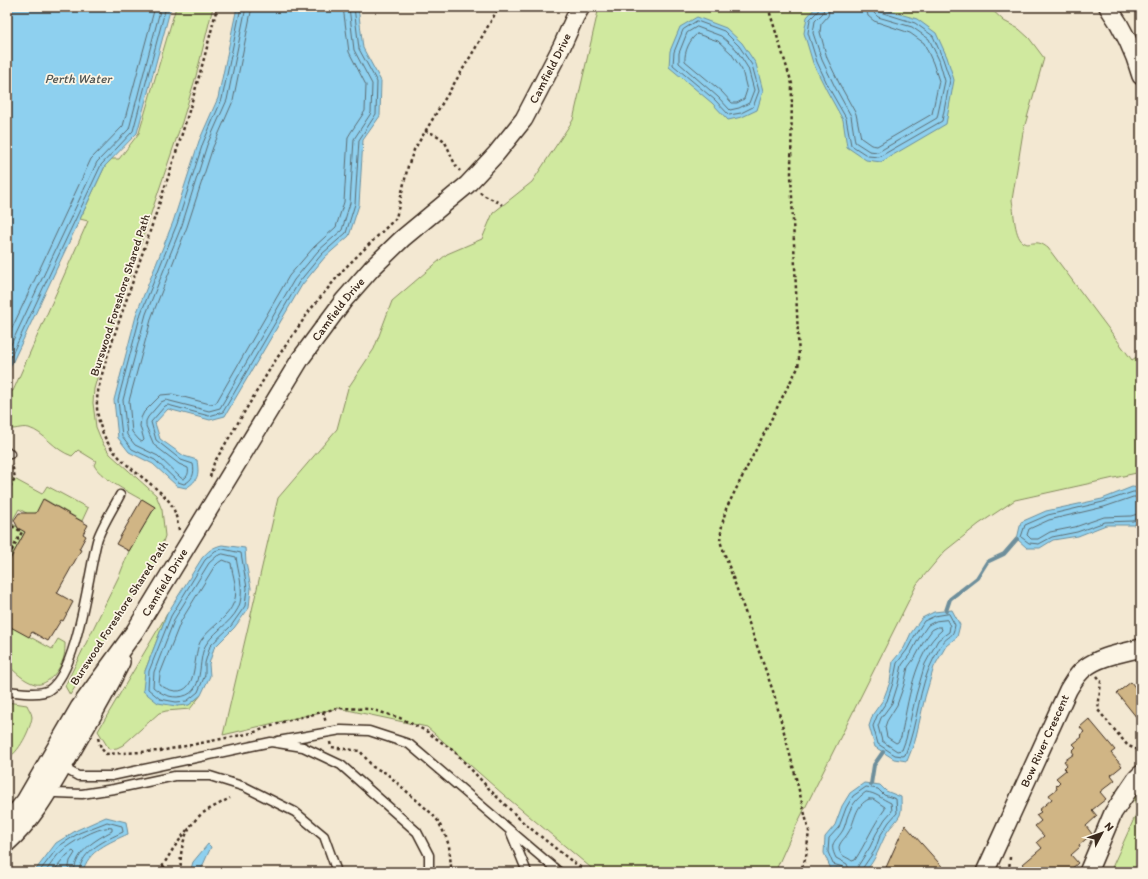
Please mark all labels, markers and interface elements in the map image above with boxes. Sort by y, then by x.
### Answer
street label: Camfield Drive [526,31,574,106]
water label: Perth Water [45,71,113,86]
street label: Burswood Foreshore Shared Path [87,212,153,378]
street label: Camfield Drive [309,274,368,344]
street label: Burswood Foreshore Shared Path [67,538,171,688]
street label: Camfield Drive [139,546,191,619]
street label: Bow River Crescent [1018,692,1072,790]
north arrow [1082,813,1122,853]
text: N [1102,820,1117,834]

